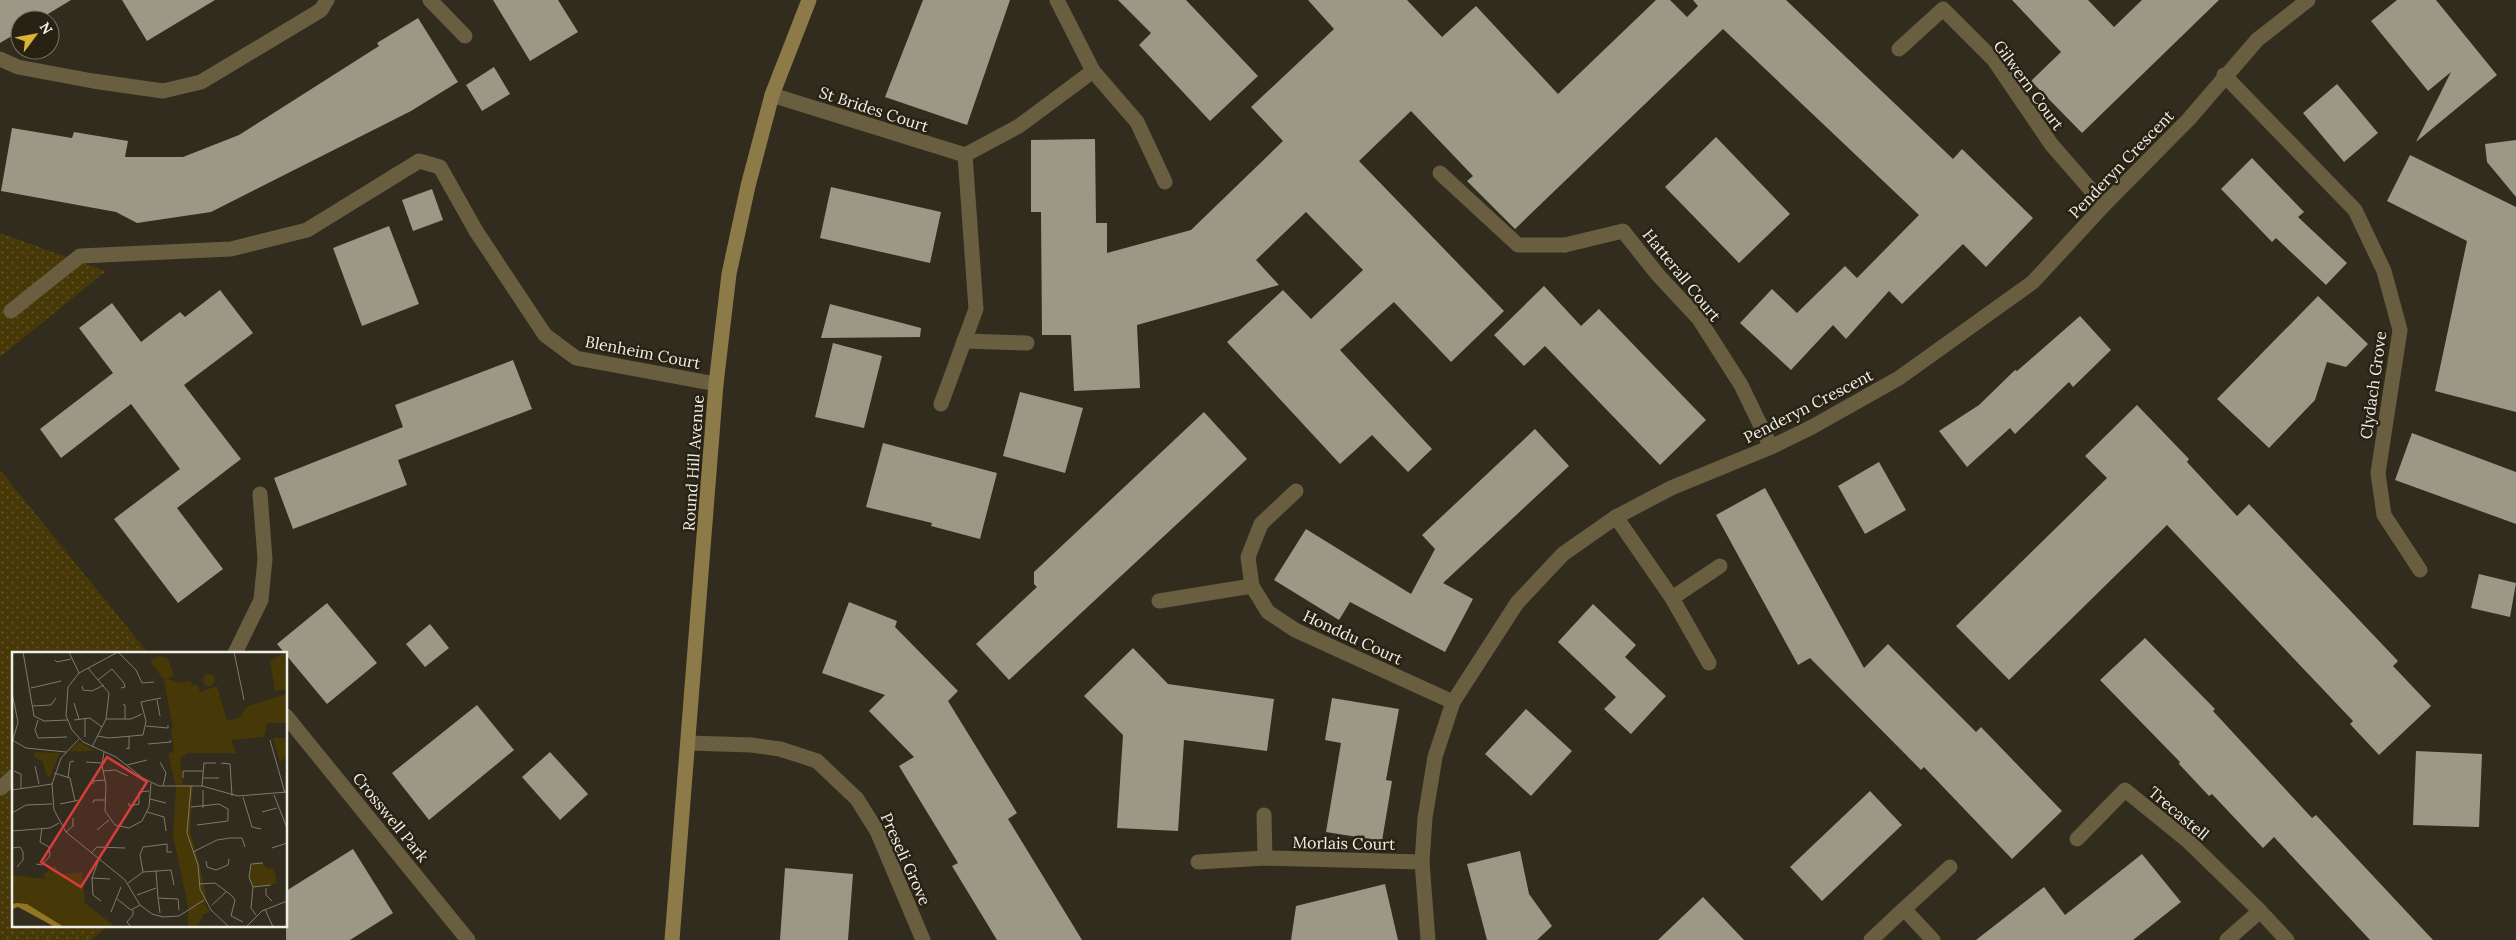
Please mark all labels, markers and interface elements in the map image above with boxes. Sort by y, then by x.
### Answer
north arrow [10,10,60,60]
text: N [36,19,57,38]
street label: Gilwern Court [1990,36,2069,135]
street label: St Brides Court [817,82,932,136]
street label: Penderyn Crescent [2064,105,2178,222]
street label: Hatterall Court [1639,225,1726,326]
street label: Clydach Grove [2356,329,2391,440]
street label: Blenheim Court [584,331,703,373]
street label: Penderyn Crescent [1740,364,1877,447]
street label: Round Hill Avenue [678,394,708,532]
street label: Honddu Court [1300,605,1407,669]
inset map [12,652,288,928]
street label: Crosswell Park [349,768,434,866]
street label: Trecastell [2145,782,2213,844]
street label: Preseli Grove [877,810,935,909]
street label: Morlais Court [1292,832,1396,854]

